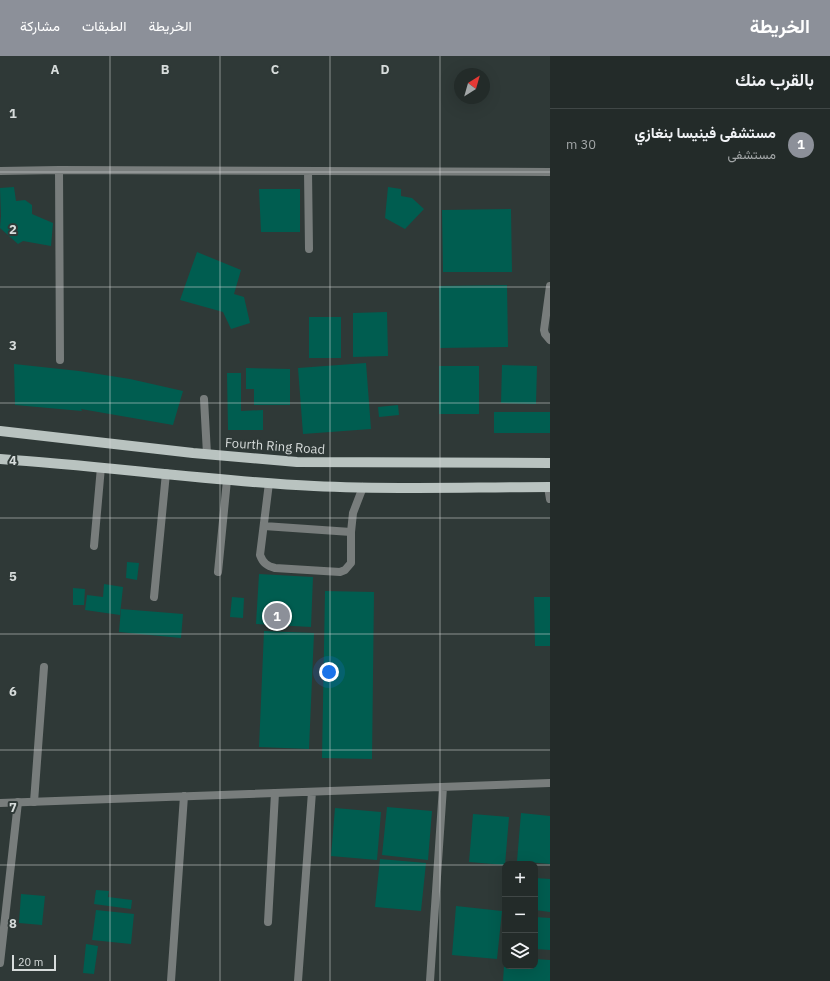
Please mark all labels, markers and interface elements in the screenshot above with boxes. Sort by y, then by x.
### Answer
text: الخريطة [750,14,810,38]
text: مشاركة [20,17,60,35]
text: الطبقات [82,17,126,35]
text: الخريطة [148,17,192,35]
text: A [51,61,60,78]
text: B [161,61,170,78]
text: C [271,61,280,78]
text: D [380,61,390,78]
north arrow [454,68,490,104]
text: بالقرب منك [735,69,814,91]
text: 1 [9,105,17,122]
text: مستشفى فينيسا بنغازي [634,123,776,142]
text: 30 m [566,136,596,153]
text: 1 [797,136,805,153]
text: مستشفى [728,146,776,163]
text: 2 [9,221,17,238]
text: 3 [9,337,17,354]
street label: Fourth Ring Road [224,434,326,458]
text: 4 [9,452,17,469]
text: 5 [9,568,17,585]
pin: 1 [264,601,290,631]
your location [319,662,339,682]
text: 6 [9,683,17,700]
text: 7 [9,799,17,816]
map controls [502,861,538,969]
button: + [502,861,538,897]
button: − [502,897,538,933]
text: 8 [9,915,17,932]
button: layers [502,933,538,969]
scale bar [12,953,56,972]
text: 20 m [18,955,43,969]

